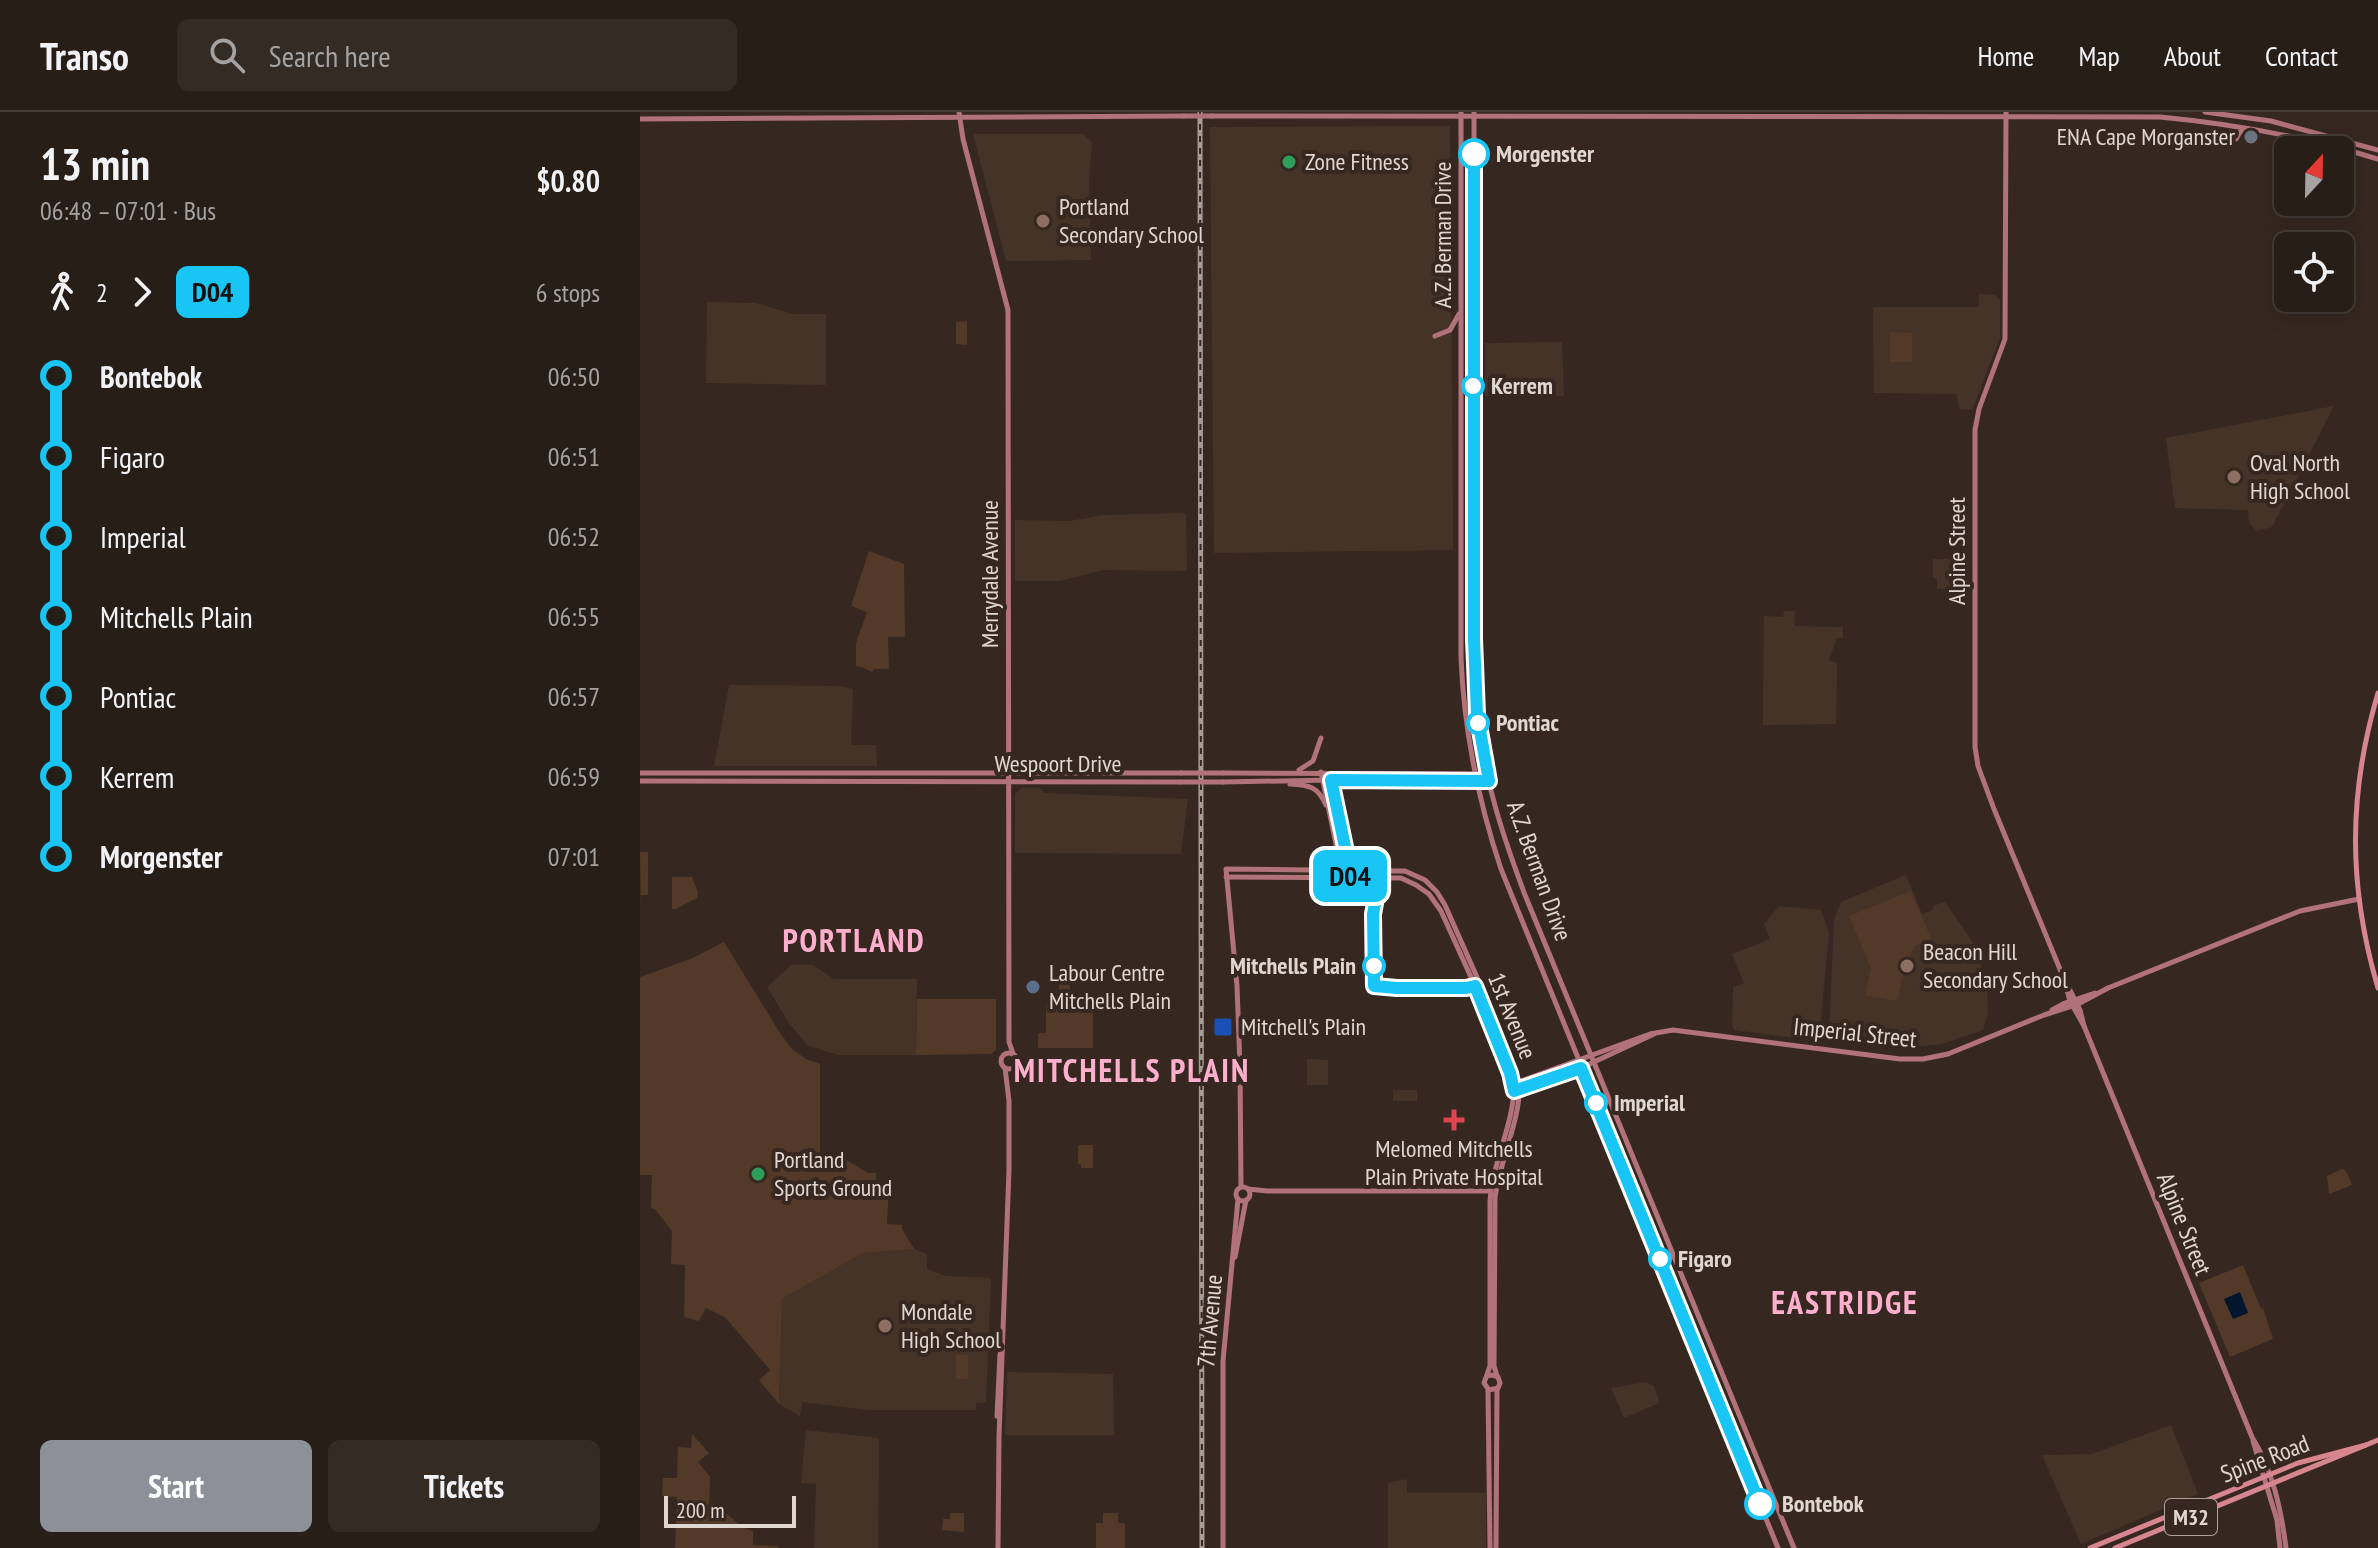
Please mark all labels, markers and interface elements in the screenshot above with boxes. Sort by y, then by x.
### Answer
search box [177,19,737,91]
text: Transo [40,31,129,80]
icon: search [205,33,249,77]
text: Search here [269,36,391,75]
text: Home [1978,37,2034,74]
text: Map [2078,37,2120,74]
text: About [2164,37,2221,74]
text: Contact [2265,37,2338,74]
place label: ENA Cape Morganster [2057,121,2235,152]
marker: ENA Cape Morganster [2242,128,2260,146]
text: 13 min [40,135,150,192]
north arrow [2274,136,2354,216]
map controls [2274,136,2354,312]
place label: Morgenster [1496,138,1595,169]
marker: Morgenster [1459,139,1489,169]
place label: Zone Fitness [1305,146,1409,177]
marker: Zone Fitness [1280,153,1298,171]
text: $0.80 [536,161,600,200]
street label: A.Z. Berman Drive [1427,162,1458,308]
place label: Portland Secondary School [1059,191,1204,250]
text: 06:48 – 07:01 · Bus [40,194,216,227]
marker: Portland Secondary School [1034,212,1052,230]
button: locate [2274,232,2354,312]
icon: walk [40,270,84,314]
icon: forward [120,270,164,314]
text: D04 [192,273,233,310]
text: 2 [96,276,108,309]
text: 6 stops [536,276,600,309]
text: Bontebok [100,357,202,396]
text: 06:50 [548,360,600,393]
place label: Kerrem [1491,370,1553,401]
marker: Kerrem [1462,375,1484,397]
text: Figaro [100,437,165,476]
text: 06:51 [548,440,600,473]
place label: Oval North High School [2250,447,2350,506]
marker: Oval North High School [2225,468,2243,486]
street label: Alpine Street [1941,497,1972,605]
street label: Merrydale Avenue [974,500,1005,648]
text: Imperial [100,517,186,556]
text: 06:52 [548,520,600,553]
text: Mitchells Plain [100,597,253,636]
text: 06:55 [548,600,600,633]
text: Pontiac [100,677,176,716]
text: 06:57 [548,680,600,713]
place label: Pontiac [1496,707,1559,738]
marker: Pontiac [1467,712,1489,734]
street label: Wespoort Drive [995,748,1121,779]
text: Kerrem [100,757,174,796]
text: 06:59 [548,760,600,793]
street label: A.Z. Berman Drive [1500,797,1579,945]
text: Morgenster [100,837,223,876]
text: 07:01 [548,840,600,873]
line badge: D04 [1304,850,1396,902]
text: D04 [1329,857,1371,894]
district label: PORTLAND [782,919,926,961]
place label: Beacon Hill Secondary School [1923,936,2068,995]
place label: Mitchells Plain [1230,950,1356,981]
marker: Mitchells Plain [1363,955,1385,977]
place label: Labour Centre Mitchells Plain [1049,957,1171,1016]
marker: Beacon Hill Secondary School [1898,957,1916,975]
street label: 1st Avenue [1481,968,1544,1064]
marker: Labour Centre Mitchells Plain [1024,978,1042,996]
place label: Mitchell's Plain [1241,1011,1366,1042]
street label: Imperial Street [1792,1011,1918,1054]
marker: Mitchell's Plain [1212,1016,1234,1038]
district label: MITCHELLS PLAIN [1014,1049,1250,1091]
place label: Imperial [1614,1087,1685,1118]
marker: Imperial [1585,1092,1607,1114]
marker: Melomed Mitchells Plain Private Hospital [1443,1109,1465,1131]
place label: Melomed Mitchells Plain Private Hospital [1365,1133,1543,1192]
place label: Portland Sports Ground [774,1144,892,1203]
marker: Portland Sports Ground [749,1165,767,1183]
street label: Alpine Street [2150,1168,2219,1280]
place label: Figaro [1678,1243,1732,1274]
marker: Figaro [1649,1248,1671,1270]
street label: 7th Avenue [1190,1273,1229,1369]
district label: EASTRIDGE [1771,1281,1919,1323]
place label: Mondale High School [901,1296,1001,1355]
marker: Mondale High School [876,1317,894,1335]
street label: Spine Road [2216,1428,2314,1490]
button: Start [40,1440,312,1532]
button: Tickets [328,1440,600,1532]
place label: Bontebok [1782,1488,1864,1519]
marker: Bontebok [1745,1489,1775,1519]
scale bar [664,1492,796,1528]
text: 200 m [676,1496,725,1524]
road number: M32 [2165,1499,2217,1535]

